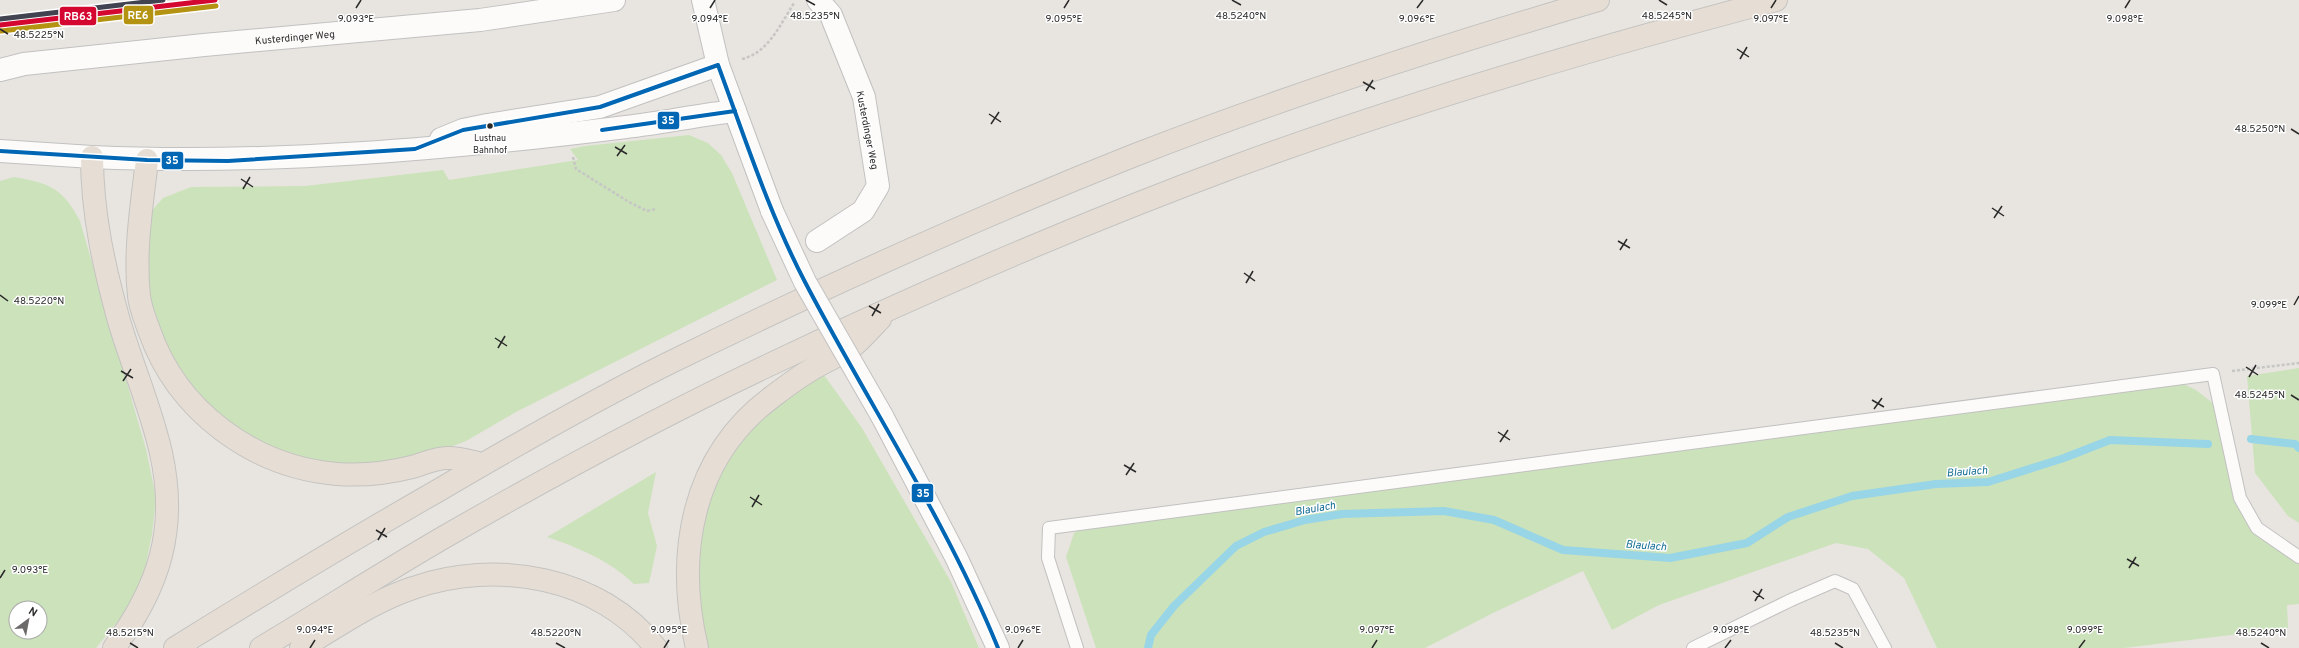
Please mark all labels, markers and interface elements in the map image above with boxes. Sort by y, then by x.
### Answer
line badge: RE6 [123,5,154,25]
line badge: RB63 [59,6,97,26]
text: RE6 [127,9,149,23]
text: RB63 [64,10,92,24]
text: 48.5235°N [790,10,840,23]
text: 48.5240°N [1216,10,1266,23]
text: 48.5245°N [1642,10,1692,23]
text: 9.093°E [338,13,374,26]
text: 9.094°E [692,13,728,26]
text: 9.095°E [1046,13,1082,26]
text: 9.096°E [1399,13,1435,26]
text: 9.097°E [1753,13,1789,26]
text: 9.098°E [2107,13,2143,26]
street label: Kusterdinger Weg [255,28,335,48]
text: 48.5225°N [14,29,64,42]
street label: Kusterdinger Weg [853,90,881,171]
line badge: 35 [657,111,680,130]
text: 35 [661,114,675,128]
marker: Lustnau Bahnhof [485,121,495,131]
text: 48.5250°N [2235,123,2285,136]
place label: Lustnau Bahnhof [473,133,507,156]
line badge: 35 [161,151,184,170]
text: 35 [165,154,179,168]
text: 48.5220°N [14,295,64,308]
text: 9.099°E [2251,299,2287,312]
text: 48.5245°N [2235,389,2285,402]
water label: Blaulach [1946,464,1988,480]
line badge: 35 [911,483,934,503]
text: 35 [916,487,930,501]
water label: Blaulach [1294,499,1337,519]
water label: Blaulach [1625,538,1667,554]
text: 9.093°E [12,564,48,577]
north arrow [8,600,48,640]
text: N [26,604,40,620]
text: 9.094°E [297,624,333,637]
text: 9.095°E [651,624,687,637]
text: 9.096°E [1005,624,1041,637]
text: 9.097°E [1359,624,1395,637]
text: 9.098°E [1713,624,1749,637]
text: 9.099°E [2067,624,2103,637]
text: 48.5215°N [106,627,154,640]
text: 48.5220°N [531,627,581,640]
text: 48.5235°N [1810,627,1860,640]
text: 48.5240°N [2236,627,2286,640]

